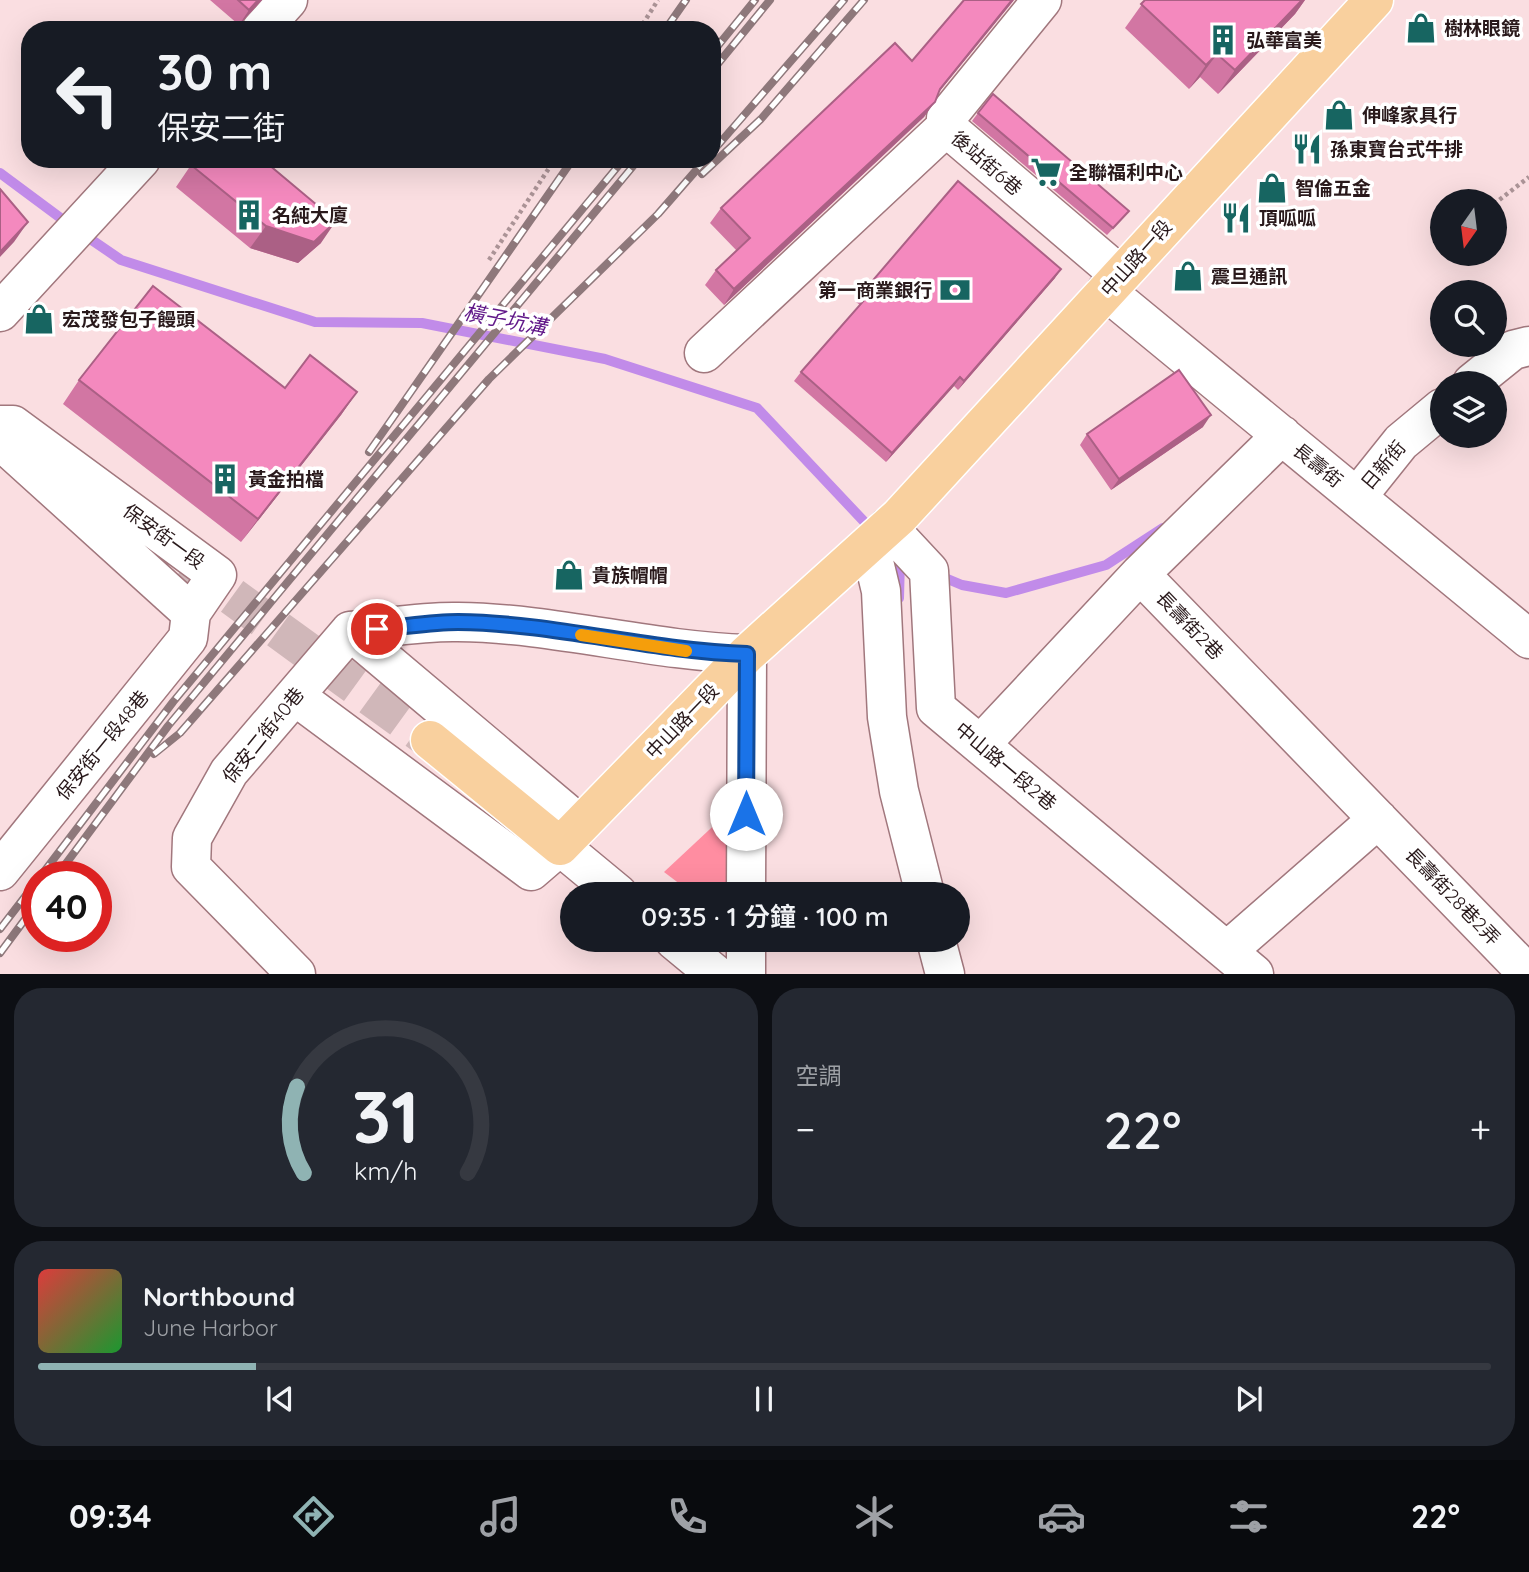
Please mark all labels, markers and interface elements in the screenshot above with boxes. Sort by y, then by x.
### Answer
shop icon: 樹林眼鏡 [1404,11,1438,45]
place label: 樹林眼鏡 [1444,16,1520,40]
building icon: 弘華富美 [1206,23,1240,57]
place label: 弘華富美 [1246,28,1322,52]
text: 30 m [157,41,272,102]
icon: left [42,49,133,140]
shop icon: 伸峰家具行 [1322,98,1356,132]
place label: 伸峰家具行 [1362,103,1457,127]
text: 保安二街 [157,107,285,147]
street label: 後站街6巷 [947,126,1027,200]
restaurant icon: 孫東寶台式牛排 [1290,132,1324,166]
place label: 孫東寶台式牛排 [1330,137,1463,161]
supermarket icon: 全聯福利中心 [1029,155,1063,189]
place label: 全聯福利中心 [1069,160,1183,184]
shop icon: 智倫五金 [1255,171,1289,205]
place label: 智倫五金 [1295,176,1371,200]
north arrow [1430,189,1507,266]
map controls [1430,189,1507,448]
building icon: 名純大廈 [232,198,266,232]
restaurant icon: 頂呱呱 [1219,201,1253,235]
place label: 名純大廈 [272,203,348,227]
place label: 頂呱呱 [1259,206,1316,230]
street label: 中山路一段 [1095,215,1177,301]
shop icon: 震旦通訊 [1171,259,1205,293]
place label: 震旦通訊 [1211,264,1287,288]
bank icon: 第一商業銀行 [938,273,972,307]
place label: 第一商業銀行 [818,278,932,302]
button: search [1430,280,1507,357]
water label: 橫子坑溝 [461,298,552,340]
shop icon: 宏茂發包子饅頭 [22,302,56,336]
place label: 宏茂發包子饅頭 [62,307,195,331]
button: layers [1430,371,1507,448]
street label: 日新街 [1355,435,1411,495]
street label: 長壽街 [1288,438,1348,492]
building icon: 黃金拍檔 [208,462,242,496]
place label: 黃金拍檔 [248,467,324,491]
street label: 保安街一段 [119,498,209,574]
shop icon: 貴族帽帽 [552,558,586,592]
place label: 貴族帽帽 [592,563,668,587]
street label: 長壽街2巷 [1151,586,1229,664]
pin [347,599,407,659]
icon: arrive [358,610,396,648]
street label: 中山路一段 [640,678,724,764]
street label: 保安二街40巷 [217,682,309,788]
street label: 保安街一段48巷 [50,685,154,805]
street label: 中山路一段2巷 [951,717,1061,815]
position arrow [709,777,783,851]
street label: 長壽街28巷2弄 [1400,842,1506,950]
speed limit sign: 40 [21,861,112,952]
text: 09:35 · 1 分鐘 · 100 m [641,900,889,933]
text: 空調 [796,1061,842,1090]
text: 31 [352,1071,419,1162]
text: 22° [1103,1097,1181,1162]
text: − [796,1105,815,1153]
text: + [1470,1105,1491,1153]
text: km/h [354,1155,417,1186]
text: Northbound [143,1280,295,1313]
text: June Harbor [143,1313,278,1342]
icon: previous [261,1380,299,1418]
icon: pause [745,1380,783,1418]
icon: next [1230,1380,1268,1418]
icon: directions [289,1492,338,1541]
icon: music [476,1492,525,1541]
icon: phone [663,1492,712,1541]
icon: climate [850,1492,899,1541]
icon: car [1037,1492,1086,1541]
icon: filters [1224,1492,1273,1541]
text: 09:34 [69,1496,152,1536]
text: 22° [1411,1496,1460,1536]

